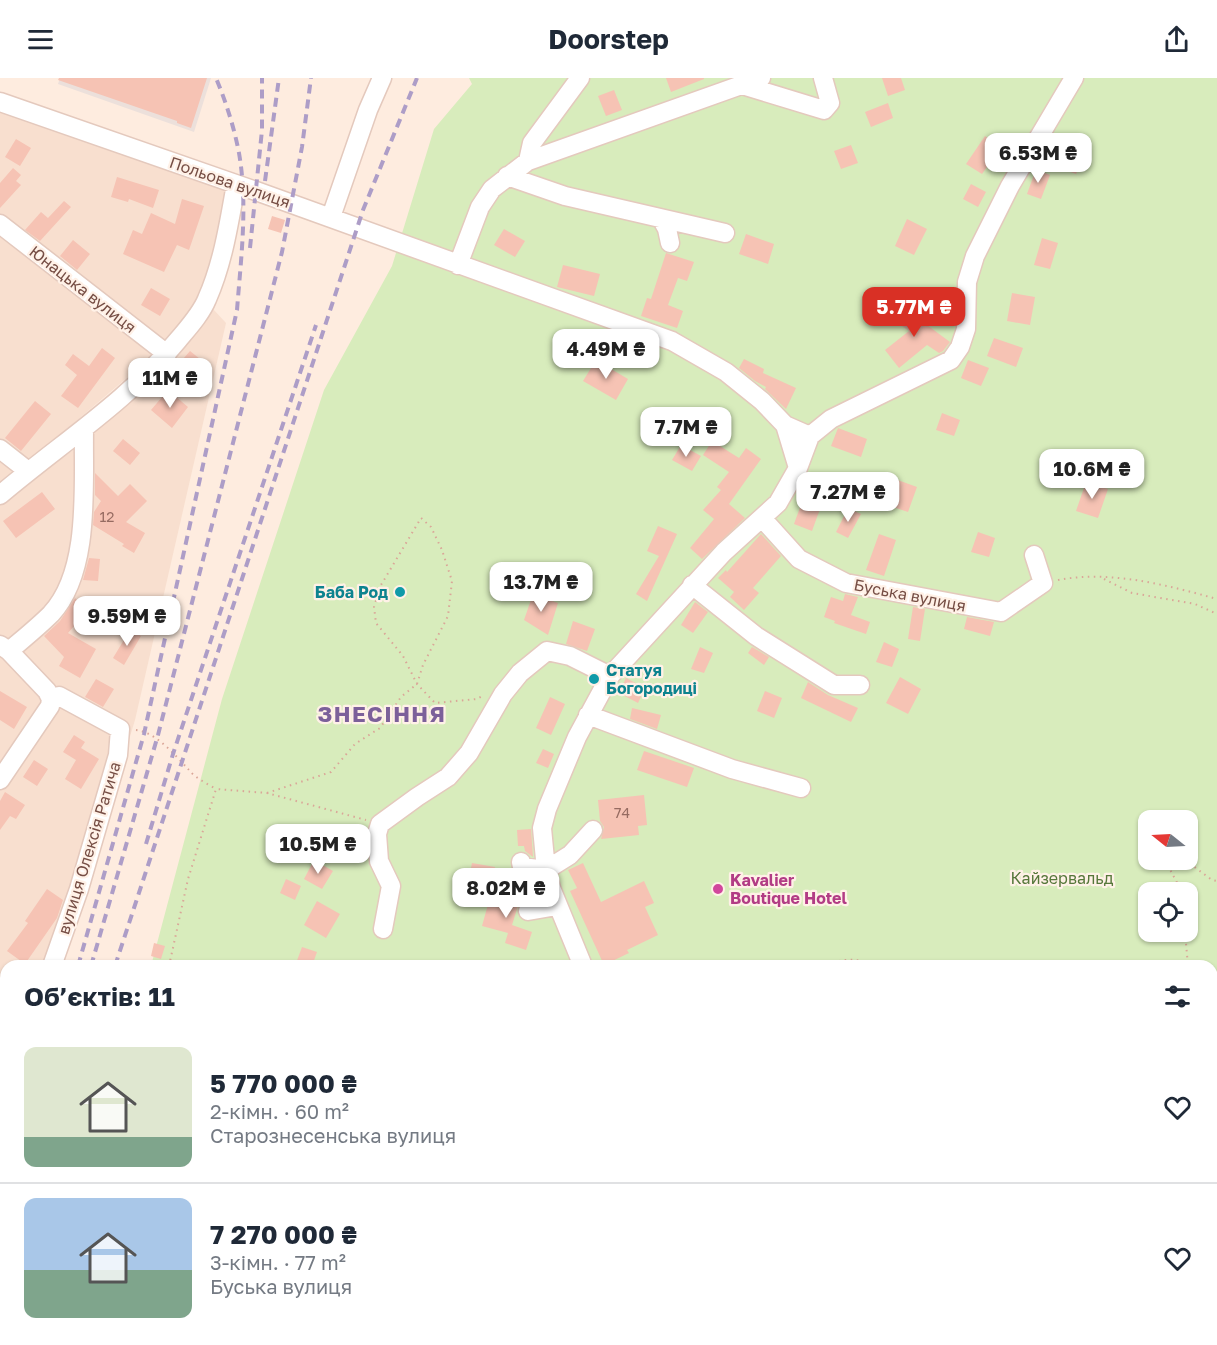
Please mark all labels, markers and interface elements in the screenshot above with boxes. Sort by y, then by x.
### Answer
icon: menu [24,23,57,56]
text: Doorstep [548,23,669,55]
icon: share [1160,23,1193,56]
pin: 6.53M ₴ [983,133,1093,184]
text: 6.53M ₴ [999,140,1077,164]
street label: Польова вулиця [167,152,293,212]
street label: Юнацька вулиця [26,241,140,337]
pin: 5.77M ₴ [859,287,969,338]
text: 5.77M ₴ [876,294,952,318]
pin: 4.49M ₴ [551,329,661,380]
text: 4.49M ₴ [566,336,646,360]
pin: 11M ₴ [128,358,212,409]
text: 11M ₴ [142,365,198,389]
pin: 7.7M ₴ [637,407,735,458]
text: 7.7M ₴ [654,414,718,438]
pin: 10.6M ₴ [1037,449,1147,500]
text: 10.6M ₴ [1053,456,1131,480]
pin: 7.27M ₴ [793,472,903,523]
text: 7.27M ₴ [810,479,886,503]
house number: 12 [100,508,114,525]
pin: 13.7M ₴ [486,562,596,613]
text: 13.7M ₴ [504,569,578,593]
street label: Буська вулиця [852,574,968,616]
place label: Баба Род [315,582,388,602]
marker: Баба Род [393,585,407,599]
pin: 9.59M ₴ [72,596,182,647]
text: 9.59M ₴ [88,603,167,627]
place label: Статуя Богородиці [606,660,697,698]
marker: Статуя Богородиці [587,672,601,686]
district label: ЗНЕСІННЯ [318,700,446,727]
street label: вулиця Олексія Ратича [53,759,125,937]
house number: 74 [614,804,630,821]
north arrow [1138,810,1198,870]
map controls [1138,810,1198,942]
pin: 10.5M ₴ [263,824,373,875]
text: 10.5M ₴ [280,831,356,855]
pin: 8.02M ₴ [451,868,561,919]
park label: Кайзервальд [1011,868,1114,888]
place label: Kavalier Boutique Hotel [730,870,848,908]
text: 8.02M ₴ [466,875,546,899]
marker: Kavalier Boutique Hotel [711,882,725,896]
button: locate [1138,882,1198,942]
icon: filters [1161,980,1194,1013]
text: Об’єктів: 11 [24,981,175,1012]
text: 5 770 000 ₴ [210,1068,357,1099]
icon: home [72,1071,144,1143]
icon: heart [1161,1091,1194,1124]
text: 2-кімн. · 60 m² [210,1099,349,1123]
text: Старознесенська вулиця [210,1123,456,1147]
text: 7 270 000 ₴ [210,1219,357,1250]
icon: home [72,1222,144,1294]
icon: heart [1161,1242,1194,1275]
text: 3-кімн. · 77 m² [210,1250,346,1274]
text: Буська вулиця [210,1274,352,1298]

